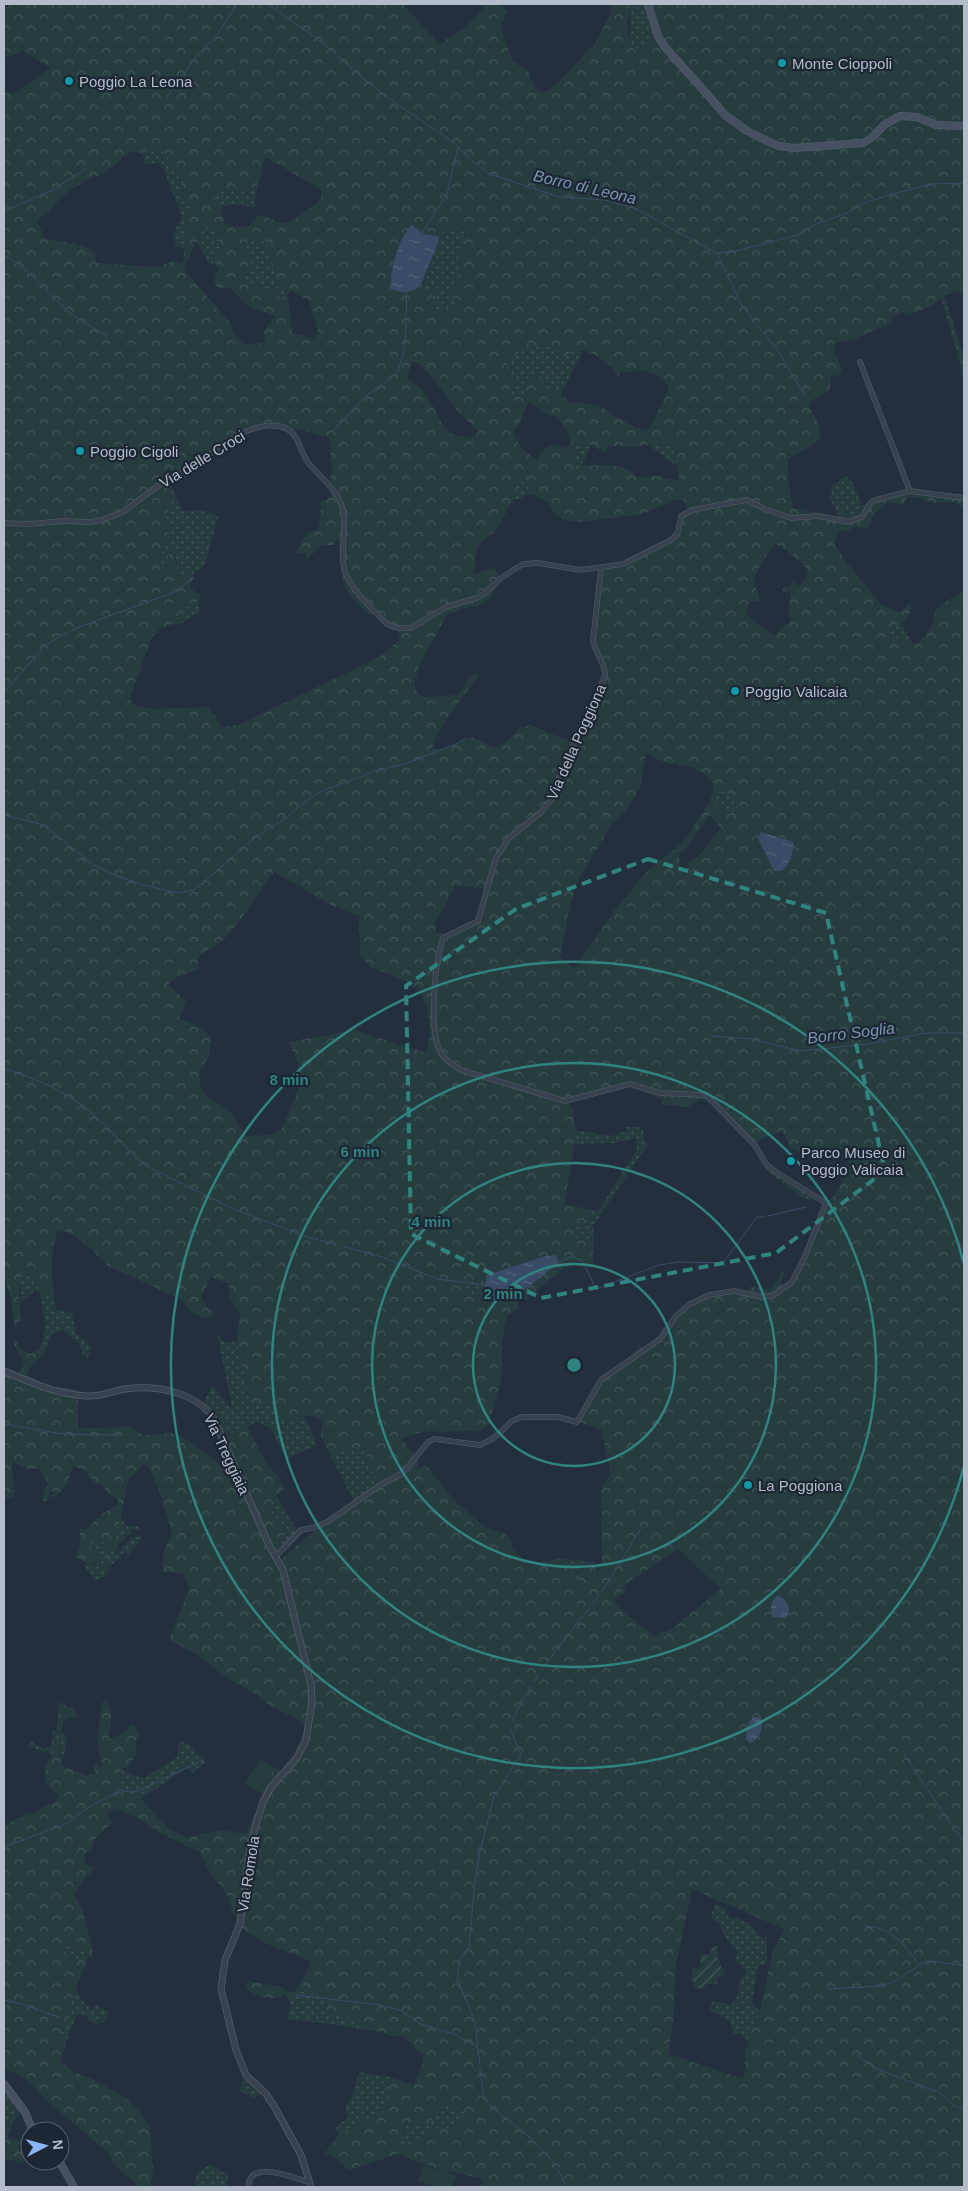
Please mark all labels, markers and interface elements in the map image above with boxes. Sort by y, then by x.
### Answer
place label: Monte Cioppoli [792,55,892,72]
marker: Monte Cioppoli [776,57,788,69]
place label: Poggio La Leona [79,73,193,90]
marker: Poggio La Leona [63,75,75,87]
water label: Borro di Leona [532,167,638,207]
street label: Via delle Croci [156,427,248,491]
place label: Poggio Cigoli [90,443,178,460]
marker: Poggio Cigoli [74,445,86,457]
street label: Via della Poggiona [543,681,609,802]
place label: Poggio Valicaia [745,683,848,700]
marker: Poggio Valicaia [729,685,741,697]
water label: Borro Soglia [806,1019,896,1047]
text: 8 min [269,1071,309,1088]
text: 6 min [340,1143,380,1160]
place label: Parco Museo di Poggio Valicaia [801,1144,905,1178]
marker: Parco Museo di Poggio Valicaia [785,1155,797,1167]
text: 4 min [411,1213,451,1230]
text: 2 min [483,1285,523,1302]
centre of rings [565,1356,583,1374]
street label: Via Treggiaia [201,1411,253,1498]
place label: La Poggiona [758,1477,843,1494]
marker: La Poggiona [742,1479,754,1491]
street label: Via Romola [234,1834,263,1913]
north arrow [20,2121,70,2171]
text: N [49,2139,66,2151]

